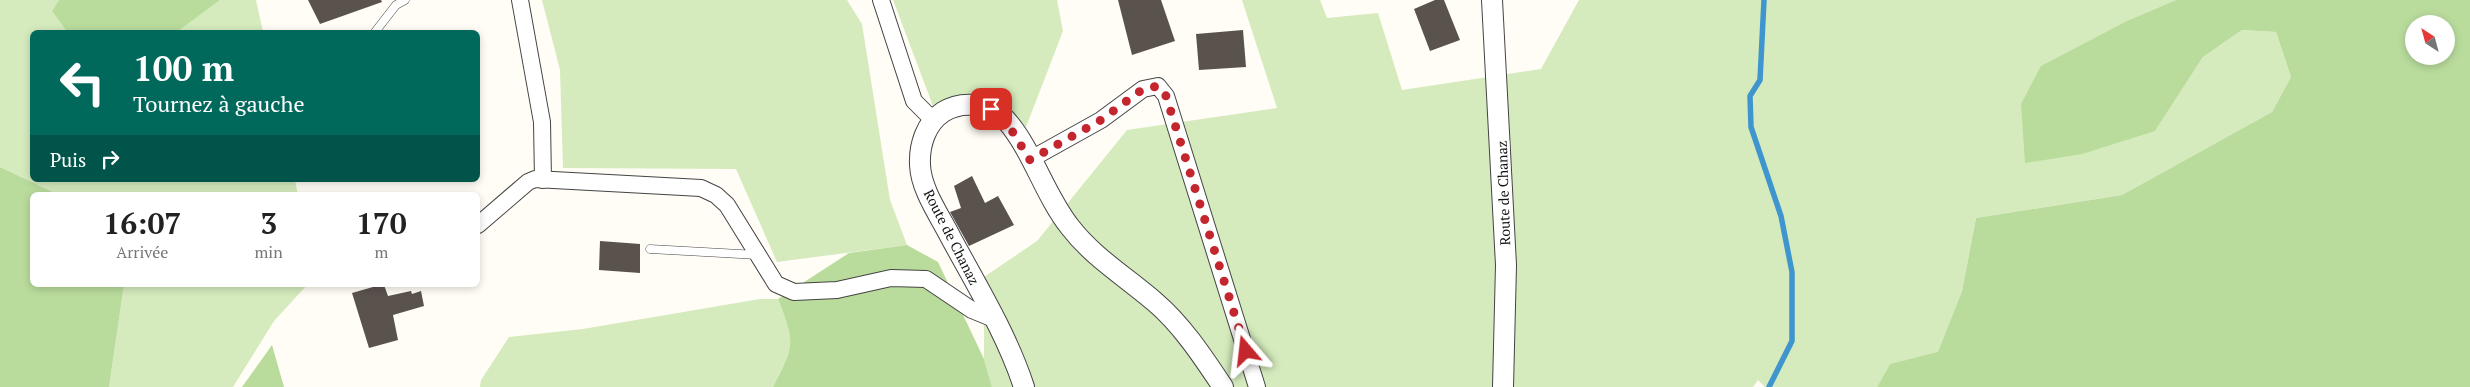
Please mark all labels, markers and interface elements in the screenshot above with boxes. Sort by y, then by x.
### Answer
north arrow [2405,15,2455,65]
map controls [2405,15,2455,65]
text: 100 m [133,45,234,91]
icon: left [50,50,115,115]
pin [970,88,1012,130]
text: Tournez à gauche [133,89,304,118]
icon: arrive [977,95,1005,123]
street label: Route de Chanaz [1492,140,1514,246]
icon: right [96,145,124,173]
text: Puis [50,147,86,172]
street label: Route de Chanaz [920,186,984,288]
text: 16:07 [103,203,181,243]
text: 3 [260,203,277,243]
text: 170 [356,203,407,243]
text: Arrivée [116,241,168,263]
text: min [255,241,283,263]
text: m [374,241,388,263]
position arrow [1219,324,1271,376]

